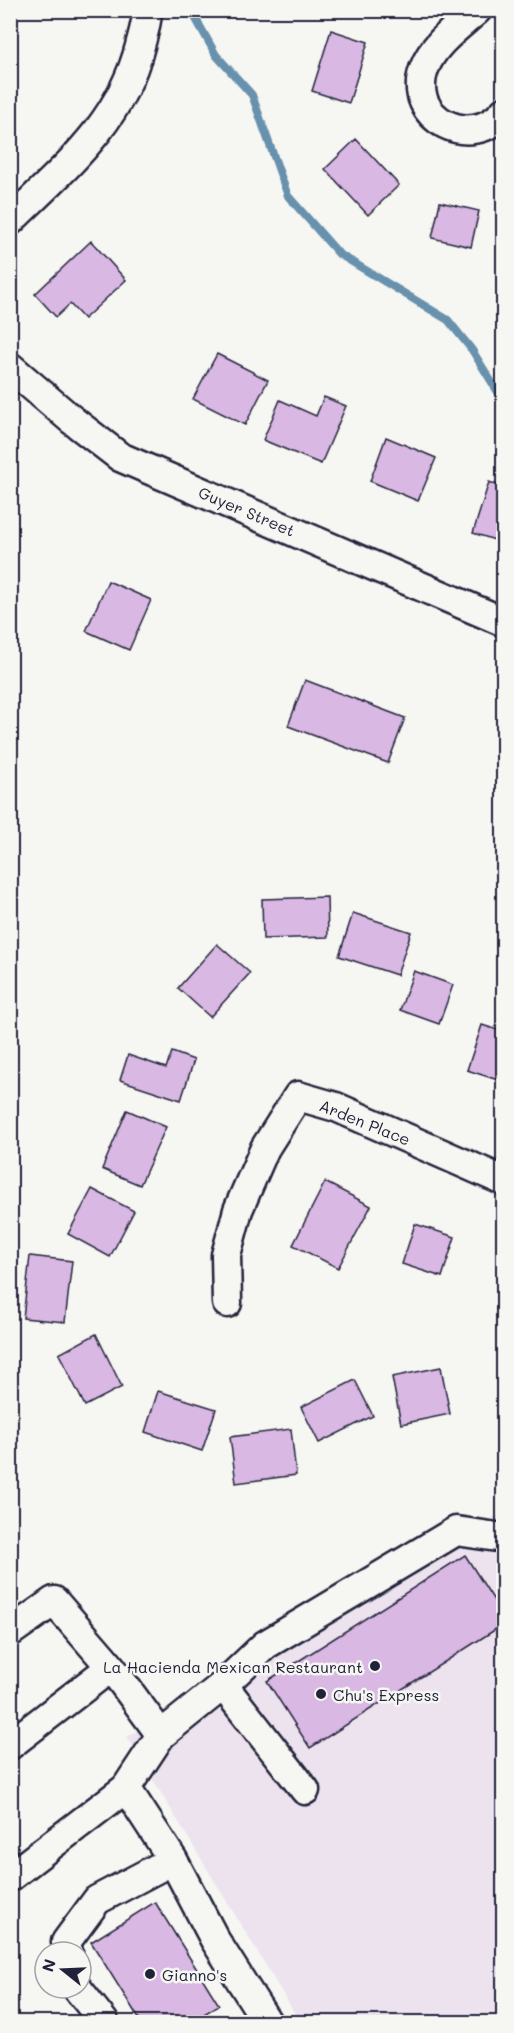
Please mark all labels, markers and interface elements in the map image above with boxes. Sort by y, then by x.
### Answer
street label: Guyer Street [196,481,298,541]
street label: Arden Place [316,1094,414,1150]
place label: La Hacienda Mexican Restaurant [103,1656,363,1677]
marker: La Hacienda Mexican Restaurant [368,1659,382,1673]
place label: Chu's Express [333,1684,439,1705]
marker: Chu's Express [314,1687,328,1701]
north arrow [33,1940,93,2000]
text: N [36,1956,60,1974]
place label: Gianno's [162,1964,227,1985]
marker: Gianno's [143,1967,157,1981]

